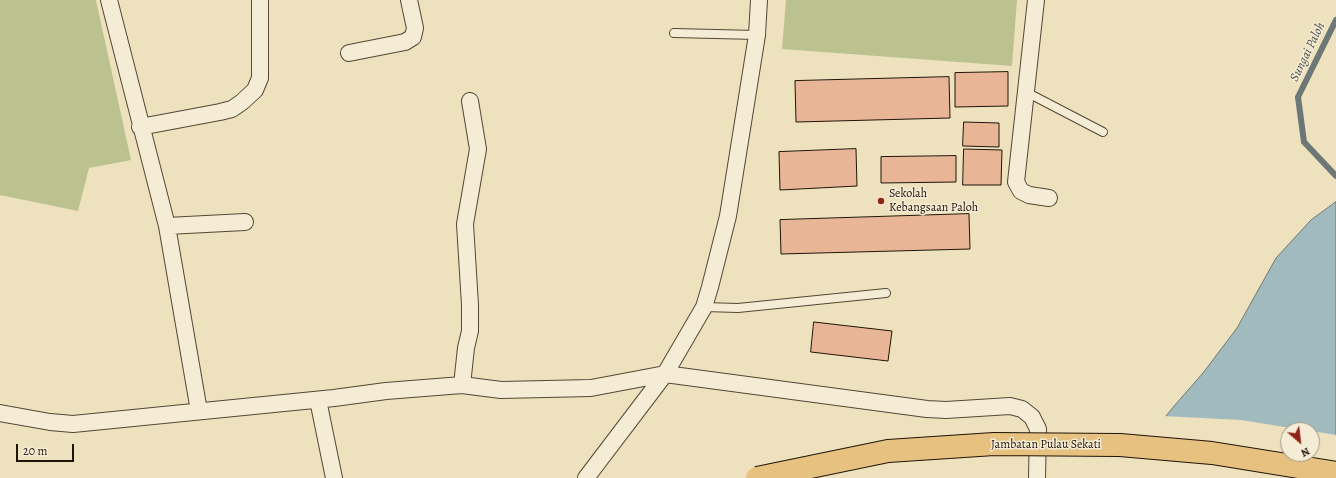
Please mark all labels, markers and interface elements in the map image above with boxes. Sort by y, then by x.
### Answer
water label: Sungai Paloh [1287,20,1329,84]
place label: Sekolah Kebangsaan Paloh [889,187,978,215]
marker: Sekolah Kebangsaan Paloh [876,196,886,206]
north arrow [1280,422,1320,462]
scale bar [18,436,76,462]
street label: Jambatan Pulau Sekati [991,438,1101,452]
text: 20 m [23,443,47,459]
text: N [1298,444,1312,461]

